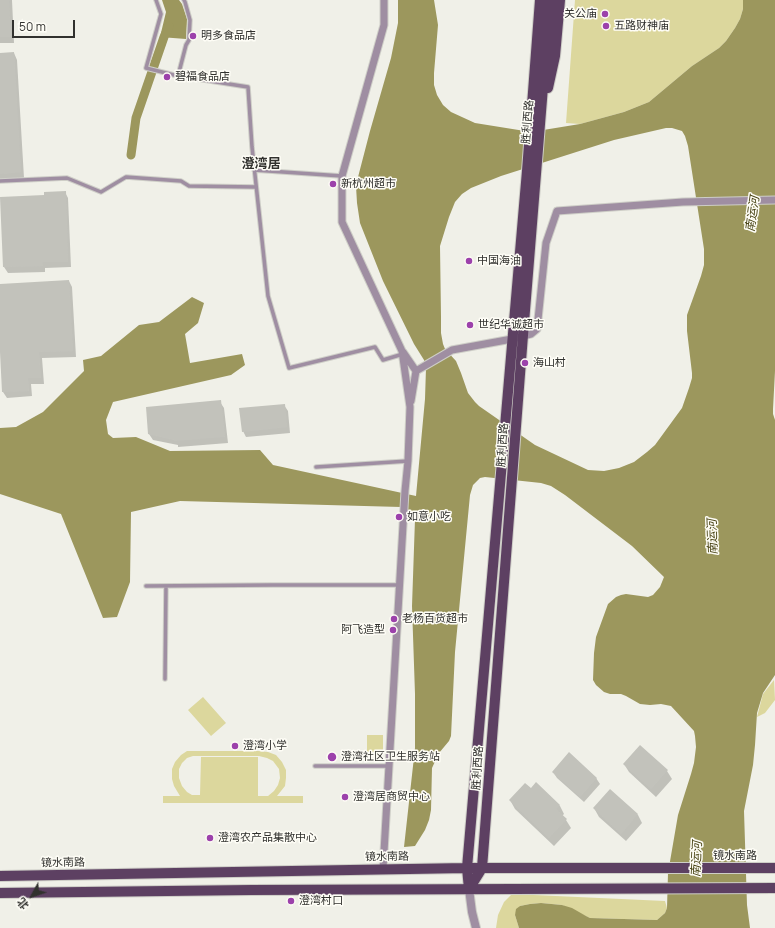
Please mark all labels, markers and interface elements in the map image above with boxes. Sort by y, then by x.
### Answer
place label: 关公庙 [564,7,597,21]
marker: 关公庙 [600,9,610,19]
scale bar [14,12,77,38]
text: 50 m [19,18,46,35]
place label: 五路财神庙 [614,19,669,33]
marker: 五路财神庙 [601,21,611,31]
place label: 明多食品店 [201,29,256,43]
marker: 明多食品店 [188,31,198,41]
place label: 碧福食品店 [175,70,230,84]
marker: 碧福食品店 [162,72,172,82]
street label: 胜利西路 [520,100,536,144]
district label: 澄湾居 [242,156,280,172]
place label: 新杭州超市 [341,177,396,191]
marker: 新杭州超市 [328,179,338,189]
water label: 南运河 [743,195,763,233]
place label: 中国海油 [477,254,521,268]
marker: 中国海油 [464,256,474,266]
place label: 世纪华诚超市 [478,318,544,332]
marker: 世纪华诚超市 [465,320,475,330]
place label: 海山村 [533,356,566,370]
marker: 海山村 [520,358,530,368]
street label: 胜利西路 [495,423,511,467]
place label: 如意小吃 [407,510,451,524]
marker: 如意小吃 [394,512,404,522]
water label: 南运河 [705,519,721,555]
place label: 老杨百货超市 [402,612,468,626]
marker: 老杨百货超市 [389,614,399,624]
place label: 阿飞造型 [341,623,385,637]
marker: 阿飞造型 [388,625,398,635]
place label: 澄湾小学 [243,739,287,753]
marker: 澄湾小学 [230,741,240,751]
street label: 胜利西路 [470,746,486,790]
place label: 澄湾社区卫生服务站 [341,750,440,764]
marker: 澄湾社区卫生服务站 [326,751,338,763]
place label: 澄湾居商贸中心 [353,790,430,804]
marker: 澄湾居商贸中心 [340,792,350,802]
place label: 澄湾农产品集散中心 [218,831,317,845]
marker: 澄湾农产品集散中心 [205,833,215,843]
water label: 南运河 [689,841,705,877]
street label: 镜水南路 [713,849,757,863]
street label: 镜水南路 [365,850,409,864]
street label: 镜水南路 [41,856,85,870]
north arrow [12,876,52,916]
place label: 澄湾村口 [299,894,343,908]
text: 北 [13,895,32,913]
marker: 澄湾村口 [286,896,296,906]

